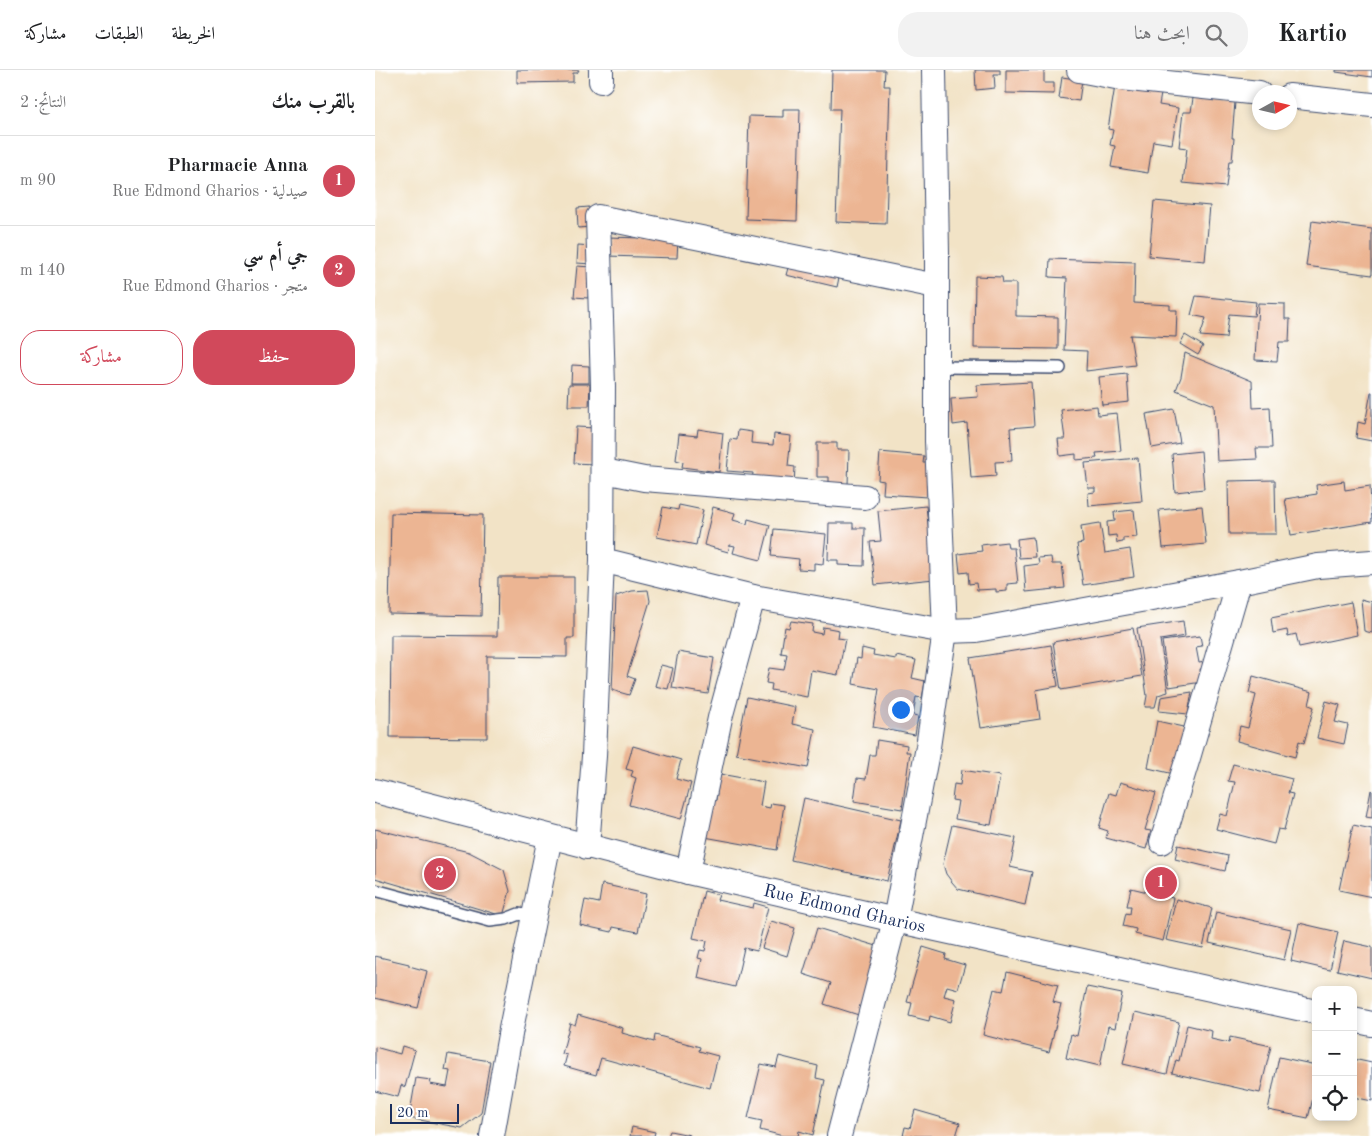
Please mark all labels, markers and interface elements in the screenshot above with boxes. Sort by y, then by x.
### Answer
search box [898,12,1248,57]
icon: search [1202,21,1230,49]
text: Kartio [1278,23,1347,47]
text: مشاركة [25,25,66,43]
text: الطبقات [94,25,143,43]
text: الخريطة [171,25,215,43]
text: ابحث هنا [1134,25,1190,44]
north arrow [1252,85,1297,130]
text: بالقرب منك [272,92,355,113]
text: النتائج: 2 [20,95,66,111]
text: Pharmacie Anna [167,157,308,176]
text: 90 m [20,173,56,189]
text: 1 [334,173,344,189]
text: صيدلية · Rue Edmond Gharios [112,184,308,200]
text: جي أم سي [243,247,308,266]
text: 140 m [20,263,65,279]
text: 2 [334,263,344,279]
text: متجر · Rue Edmond Gharios [122,279,308,295]
button: مشاركة [20,330,183,385]
button: حفظ [193,330,355,385]
your location [888,697,914,723]
pin: 2 [424,855,456,893]
pin: 1 [1145,864,1177,902]
street label: Rue Edmond Gharios [762,882,927,936]
map controls [1312,986,1357,1121]
button: + [1312,986,1357,1031]
button: − [1312,1031,1357,1076]
button: locate [1312,1076,1357,1121]
scale bar [390,1101,459,1124]
text: 20 m [397,1106,428,1120]

